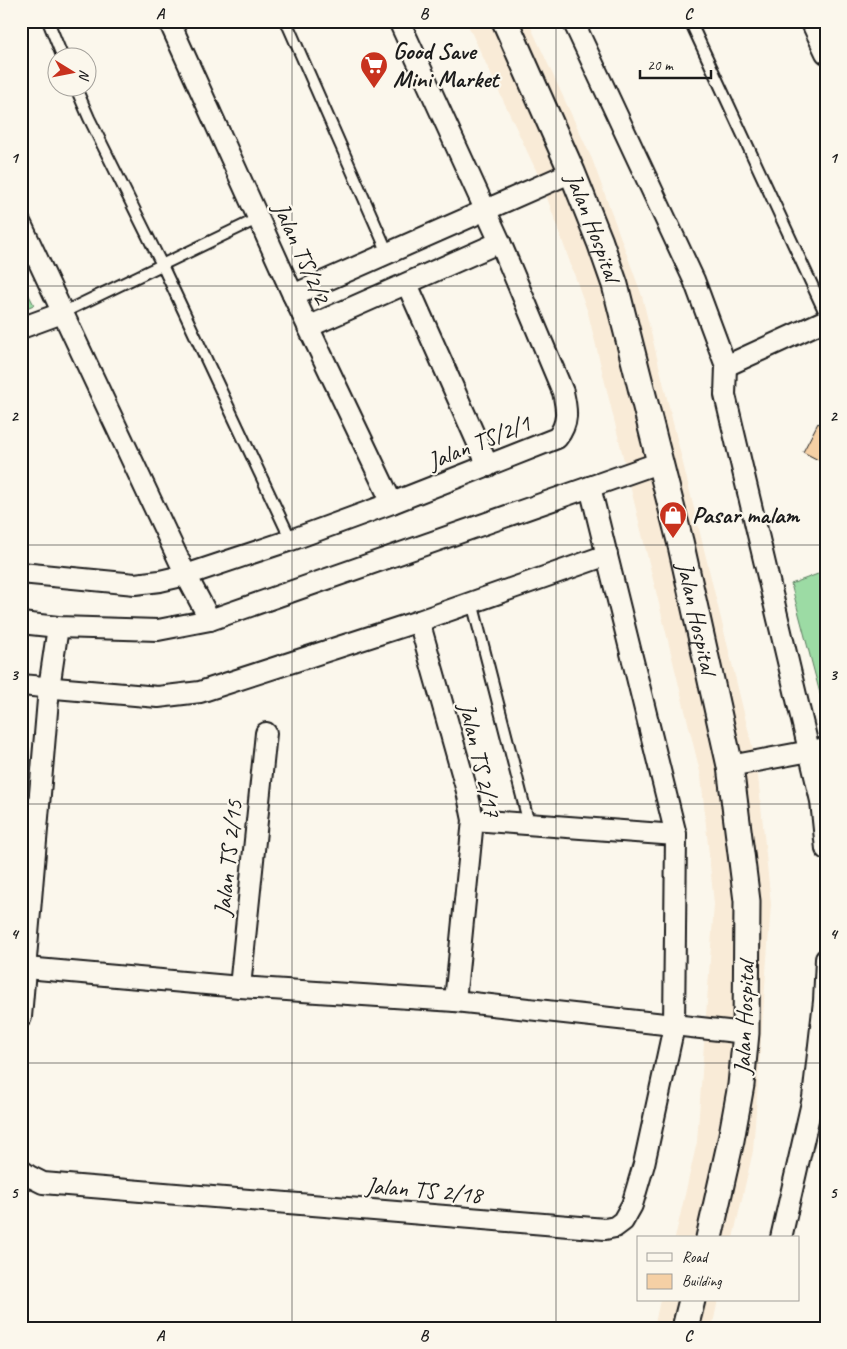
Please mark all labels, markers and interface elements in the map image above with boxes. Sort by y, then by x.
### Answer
text: A [156,4,166,24]
text: B [420,4,430,24]
text: C [684,4,694,24]
place label: Good Save Mini Market [393,36,501,94]
north arrow [48,48,98,98]
scale bar [640,48,711,80]
supermarket icon: Good Save Mini Market [359,50,389,89]
text: 20 m [647,56,674,75]
text: N [75,68,93,82]
text: 1 [10,148,19,168]
text: 1 [829,148,838,168]
street label: Jalan Hospital [558,167,629,289]
street label: Jalan TS/2/2 [266,197,339,310]
text: 2 [10,406,19,426]
text: 2 [829,406,838,426]
street label: Jalan TS/2/1 [423,407,536,476]
shop icon: Pasar malam [658,500,688,539]
place label: Pasar malam [692,500,800,530]
street label: Jalan Hospital [670,558,725,680]
text: 3 [10,665,19,685]
text: 3 [829,665,838,685]
street label: Jalan TS 2/17 [452,699,508,821]
street label: Jalan TS 2/15 [207,797,249,918]
text: 4 [10,924,19,944]
text: 4 [829,924,838,944]
street label: Jalan Hospital [727,957,761,1076]
street label: Jalan TS 2/18 [364,1170,485,1210]
text: 5 [11,1183,20,1203]
text: 5 [830,1183,839,1203]
legend [637,1236,800,1302]
text: Road [682,1248,709,1267]
text: Building [682,1272,722,1291]
text: A [156,1326,166,1346]
text: B [420,1326,430,1346]
text: C [684,1326,694,1346]

